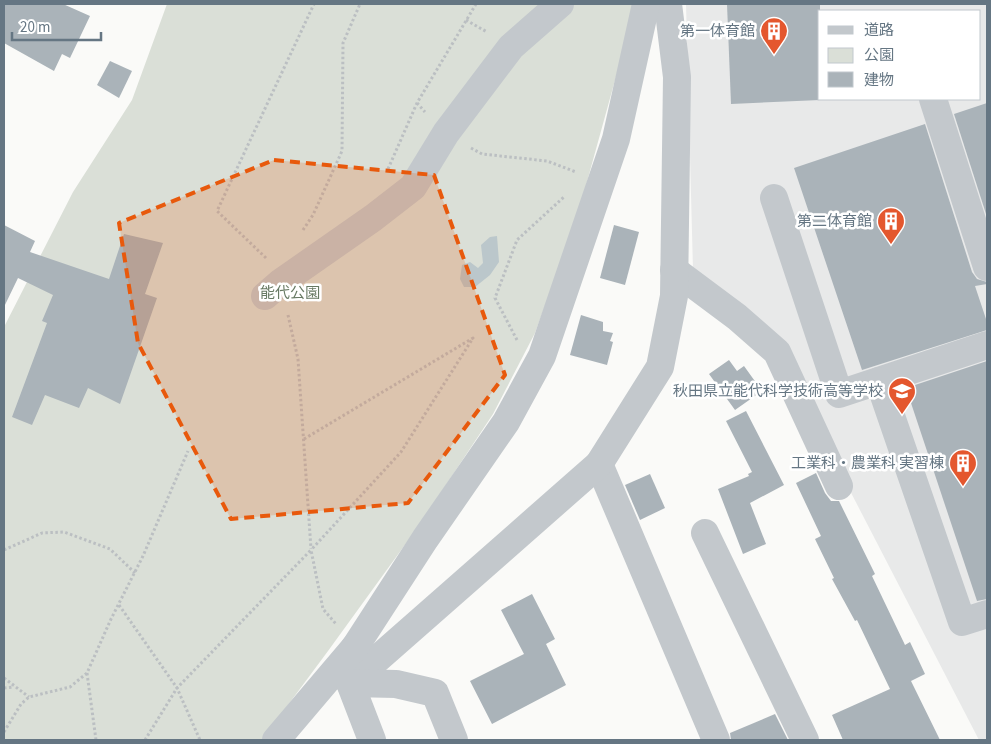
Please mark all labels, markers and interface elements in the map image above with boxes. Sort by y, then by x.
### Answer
scale bar [12,10,101,42]
legend [818,10,981,100]
building icon: 第一体育館 [759,16,789,55]
text: 20 m [20,17,50,38]
text: 道路 [864,20,894,41]
place label: 第一体育館 [680,21,755,42]
text: 公園 [864,45,894,66]
text: 建物 [864,70,894,91]
building icon: 第二体育館 [876,206,906,245]
place label: 第二体育館 [797,211,872,232]
park label: 能代公園 [260,283,320,304]
school or university icon: 秋田県立能代科学技術高等学校 [887,376,917,415]
place label: 秋田県立能代科学技術高等学校 [673,381,883,402]
building icon: 工業科・農業科 実習棟 [948,448,978,487]
place label: 工業科・農業科 実習棟 [791,453,944,474]

